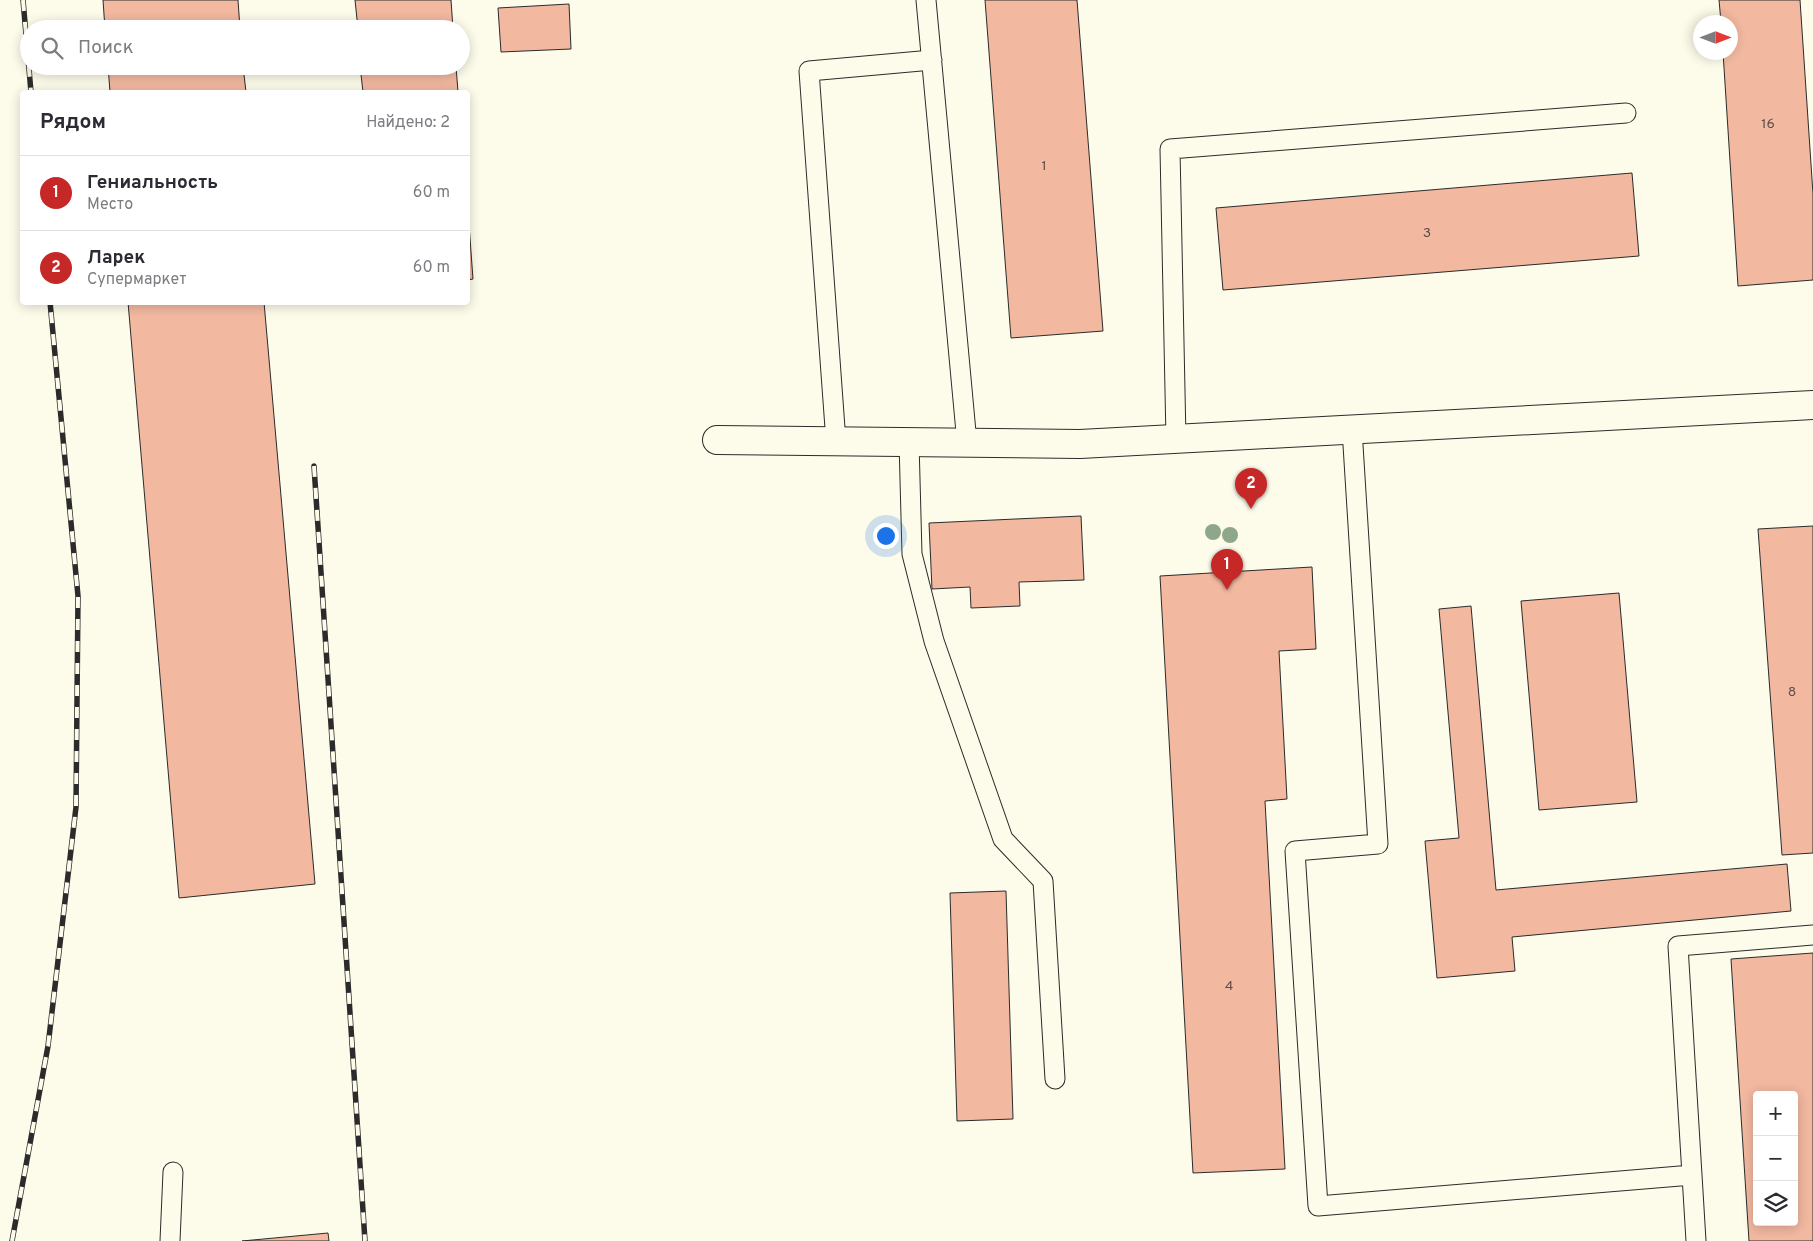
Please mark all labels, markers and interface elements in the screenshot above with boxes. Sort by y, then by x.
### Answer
north arrow [1693,15,1738,60]
search box [20,20,470,75]
icon: search [38,34,66,62]
text: Поиск [78,36,134,60]
text: Рядом [40,109,106,136]
text: Найдено: 2 [366,113,450,133]
house number: 16 [1761,116,1775,133]
house number: 1 [1041,158,1047,175]
text: Гениальность [87,171,218,195]
text: 1 [53,183,59,203]
text: 60 m [413,183,450,203]
text: Место [87,195,133,215]
house number: 3 [1423,225,1431,242]
text: Ларек [87,246,145,270]
text: 2 [51,258,61,278]
text: 60 m [413,258,450,278]
text: Супермаркет [87,270,187,290]
pin: 2 [1235,468,1267,509]
your location [873,523,899,549]
pin: 1 [1211,549,1243,590]
house number: 8 [1788,684,1796,701]
house number: 4 [1225,978,1233,995]
map controls [1753,1091,1798,1226]
button: + [1753,1091,1798,1136]
button: − [1753,1136,1798,1181]
button: layers [1753,1181,1798,1226]

